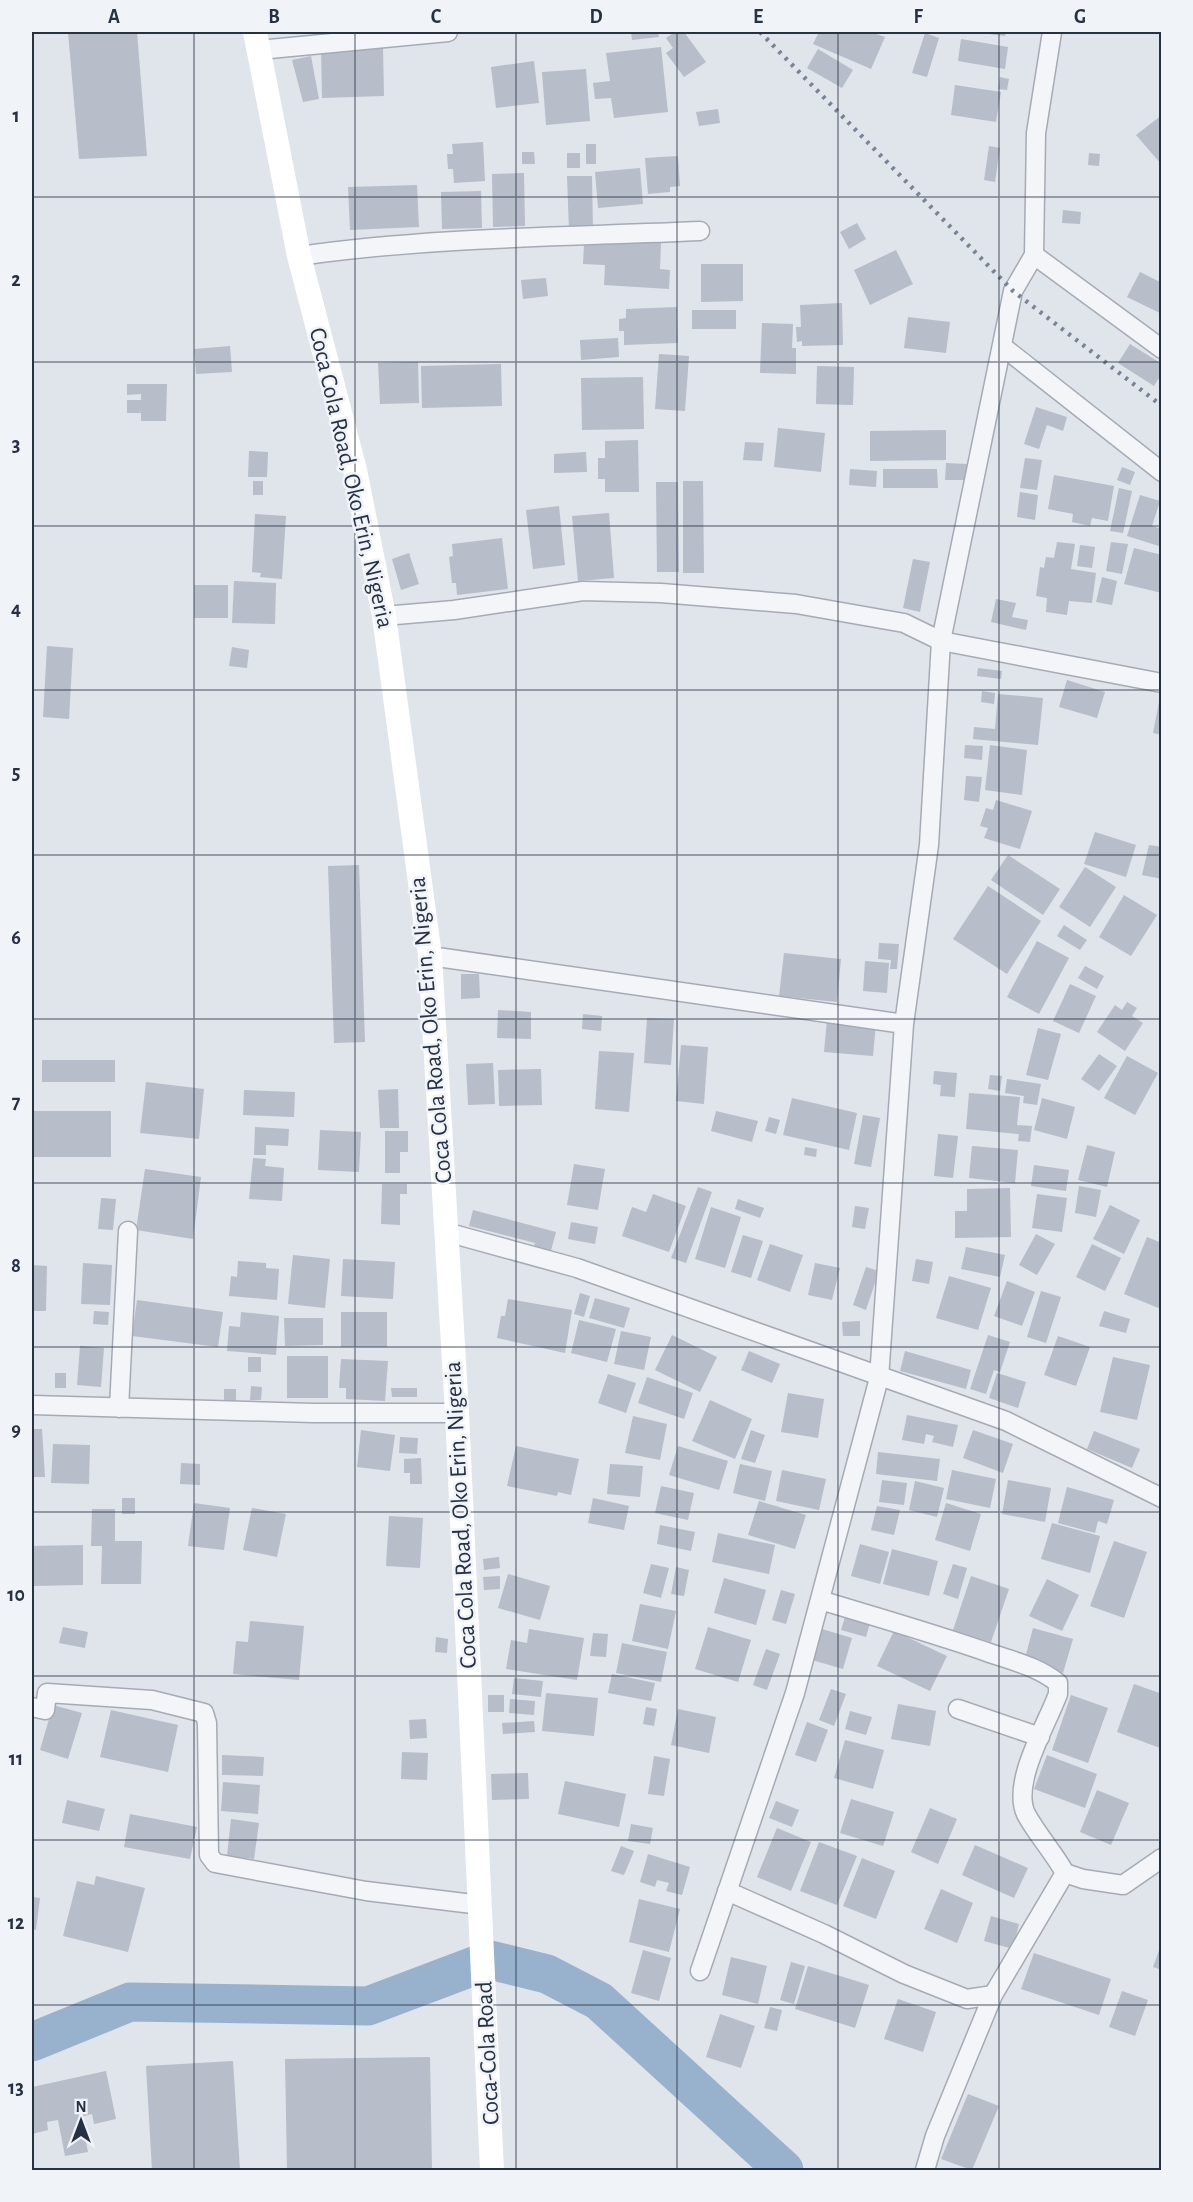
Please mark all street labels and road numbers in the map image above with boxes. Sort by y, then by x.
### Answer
street label: Coca Cola Road, Oko Erin, Nigeria [305,325,397,631]
street label: Coca Cola Road, Oko Erin, Nigeria [406,876,456,1184]
street label: Coca Cola Road, Oko Erin, Nigeria [441,1361,481,1669]
street label: Coca-Cola Road [472,1981,504,2125]

